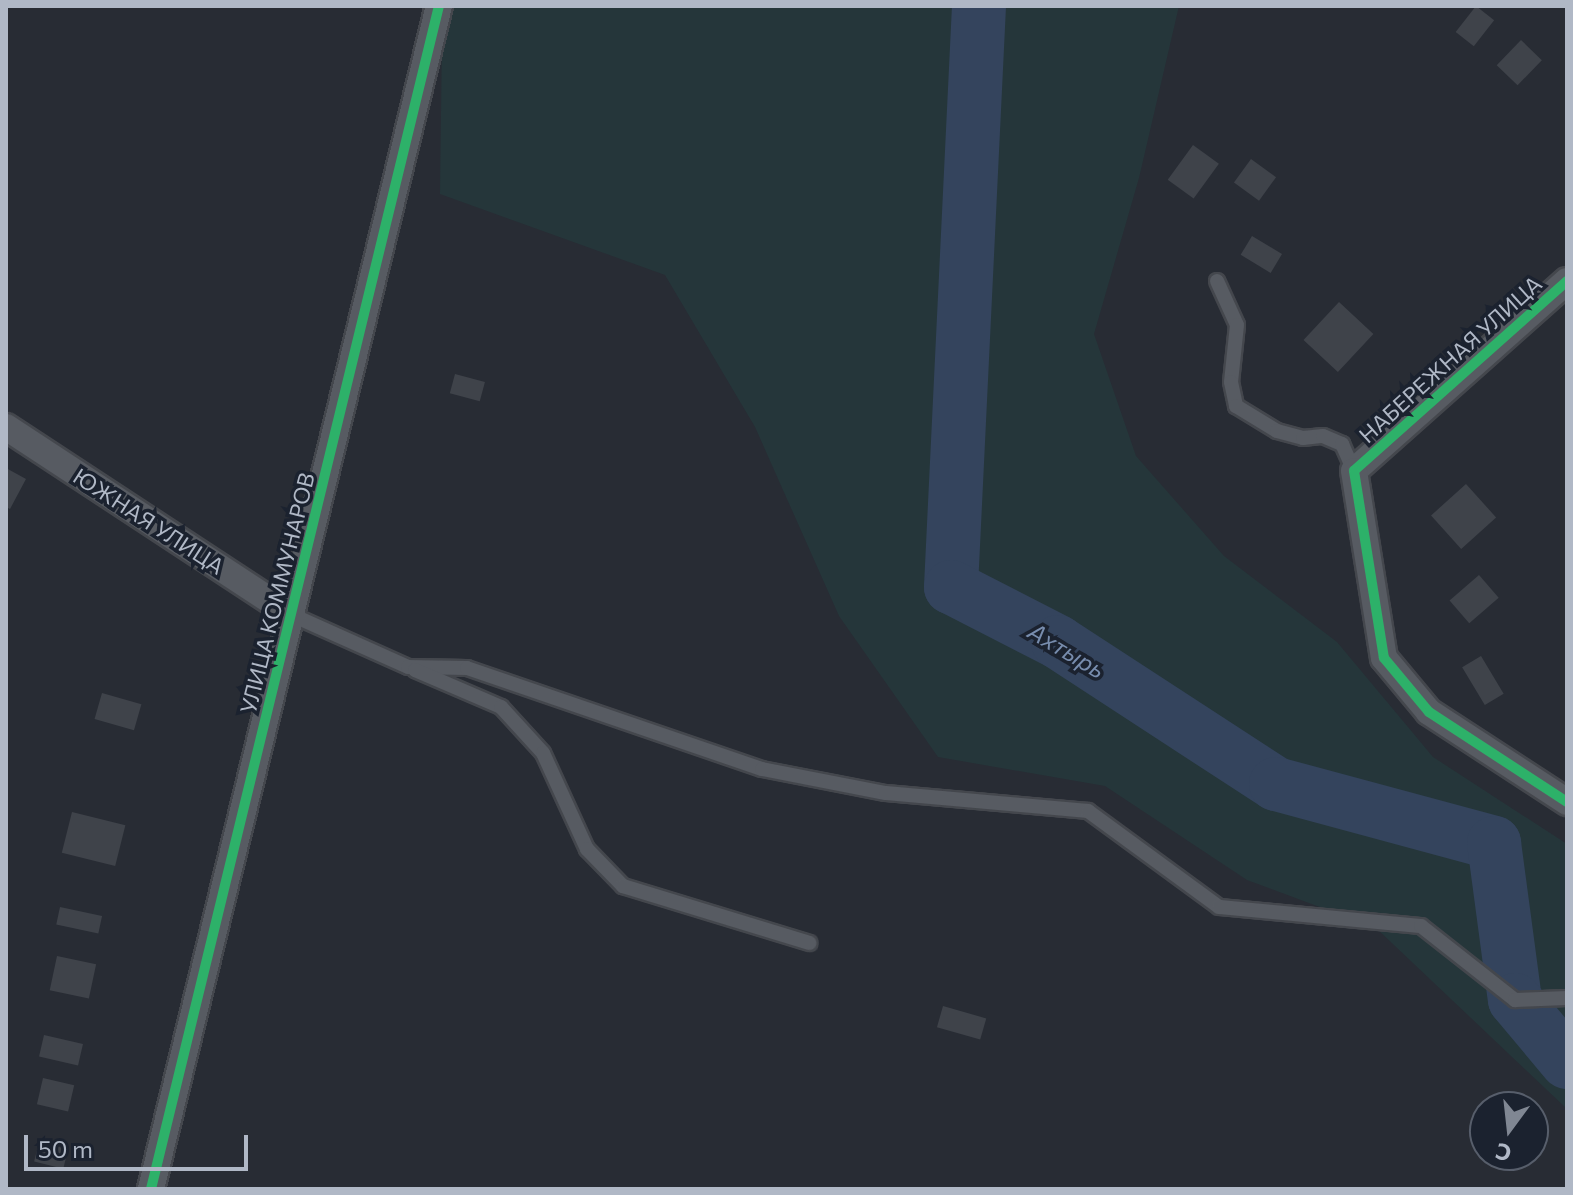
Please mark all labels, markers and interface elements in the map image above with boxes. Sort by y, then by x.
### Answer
street label: НАБЕРЕЖНАЯ УЛИЦА [1353,270,1547,448]
street label: ЮЖНАЯ УЛИЦА [69,462,229,580]
street label: УЛИЦА КОММУНАРОВ [234,470,320,716]
water label: Ахтырь [1023,616,1111,684]
north arrow [1469,1091,1549,1171]
scale bar [28,1119,252,1169]
text: 50 m [38,1134,93,1163]
text: С [1492,1138,1514,1168]

